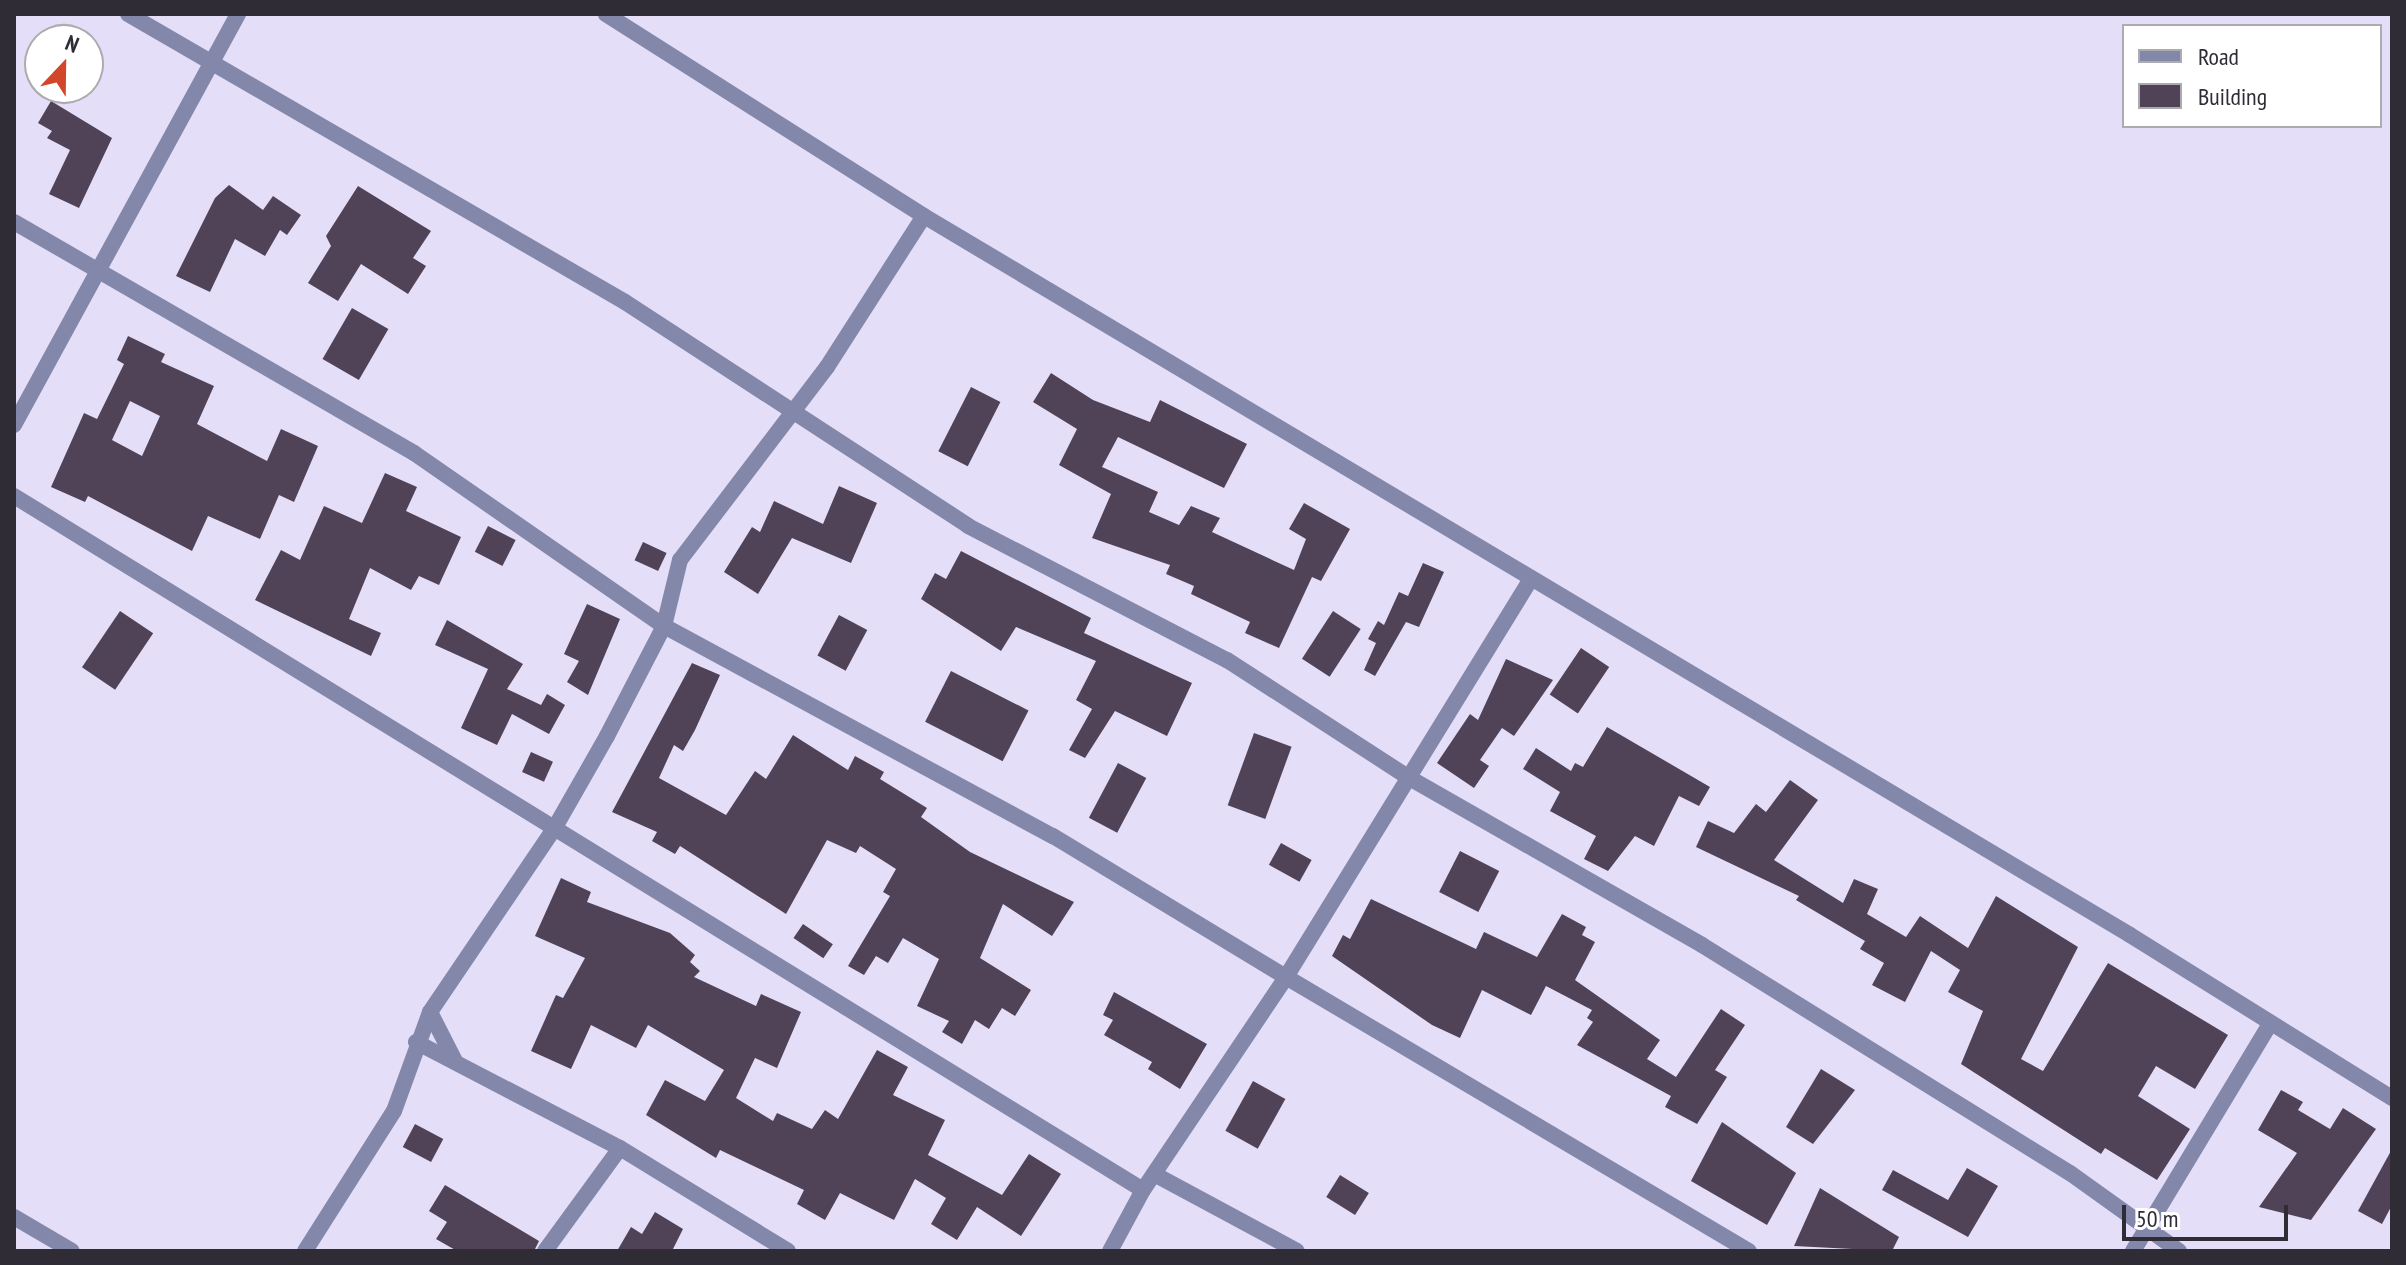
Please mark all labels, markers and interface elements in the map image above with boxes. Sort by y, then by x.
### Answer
north arrow [24,24,104,104]
legend [2122,24,2382,128]
text: N [61,28,83,59]
text: Road [2198,41,2239,72]
text: Building [2198,81,2267,112]
scale bar [2126,1189,2292,1239]
text: 50 m [2136,1203,2178,1234]

